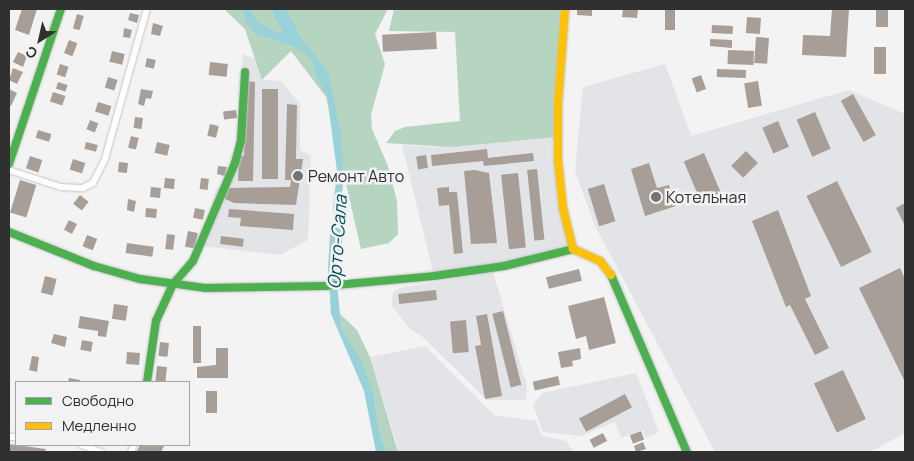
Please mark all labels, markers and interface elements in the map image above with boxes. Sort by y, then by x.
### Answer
north arrow [15,15,65,65]
text: С [21,42,41,63]
place label: Ремонт Авто [308,166,404,186]
marker: Ремонт Авто [292,170,304,182]
place label: Котельная [666,187,746,207]
marker: Котельная [650,191,662,203]
water label: Орто-Сала [323,194,351,290]
legend [15,381,190,446]
text: Свободно [62,390,134,411]
text: Медленно [62,415,136,436]

